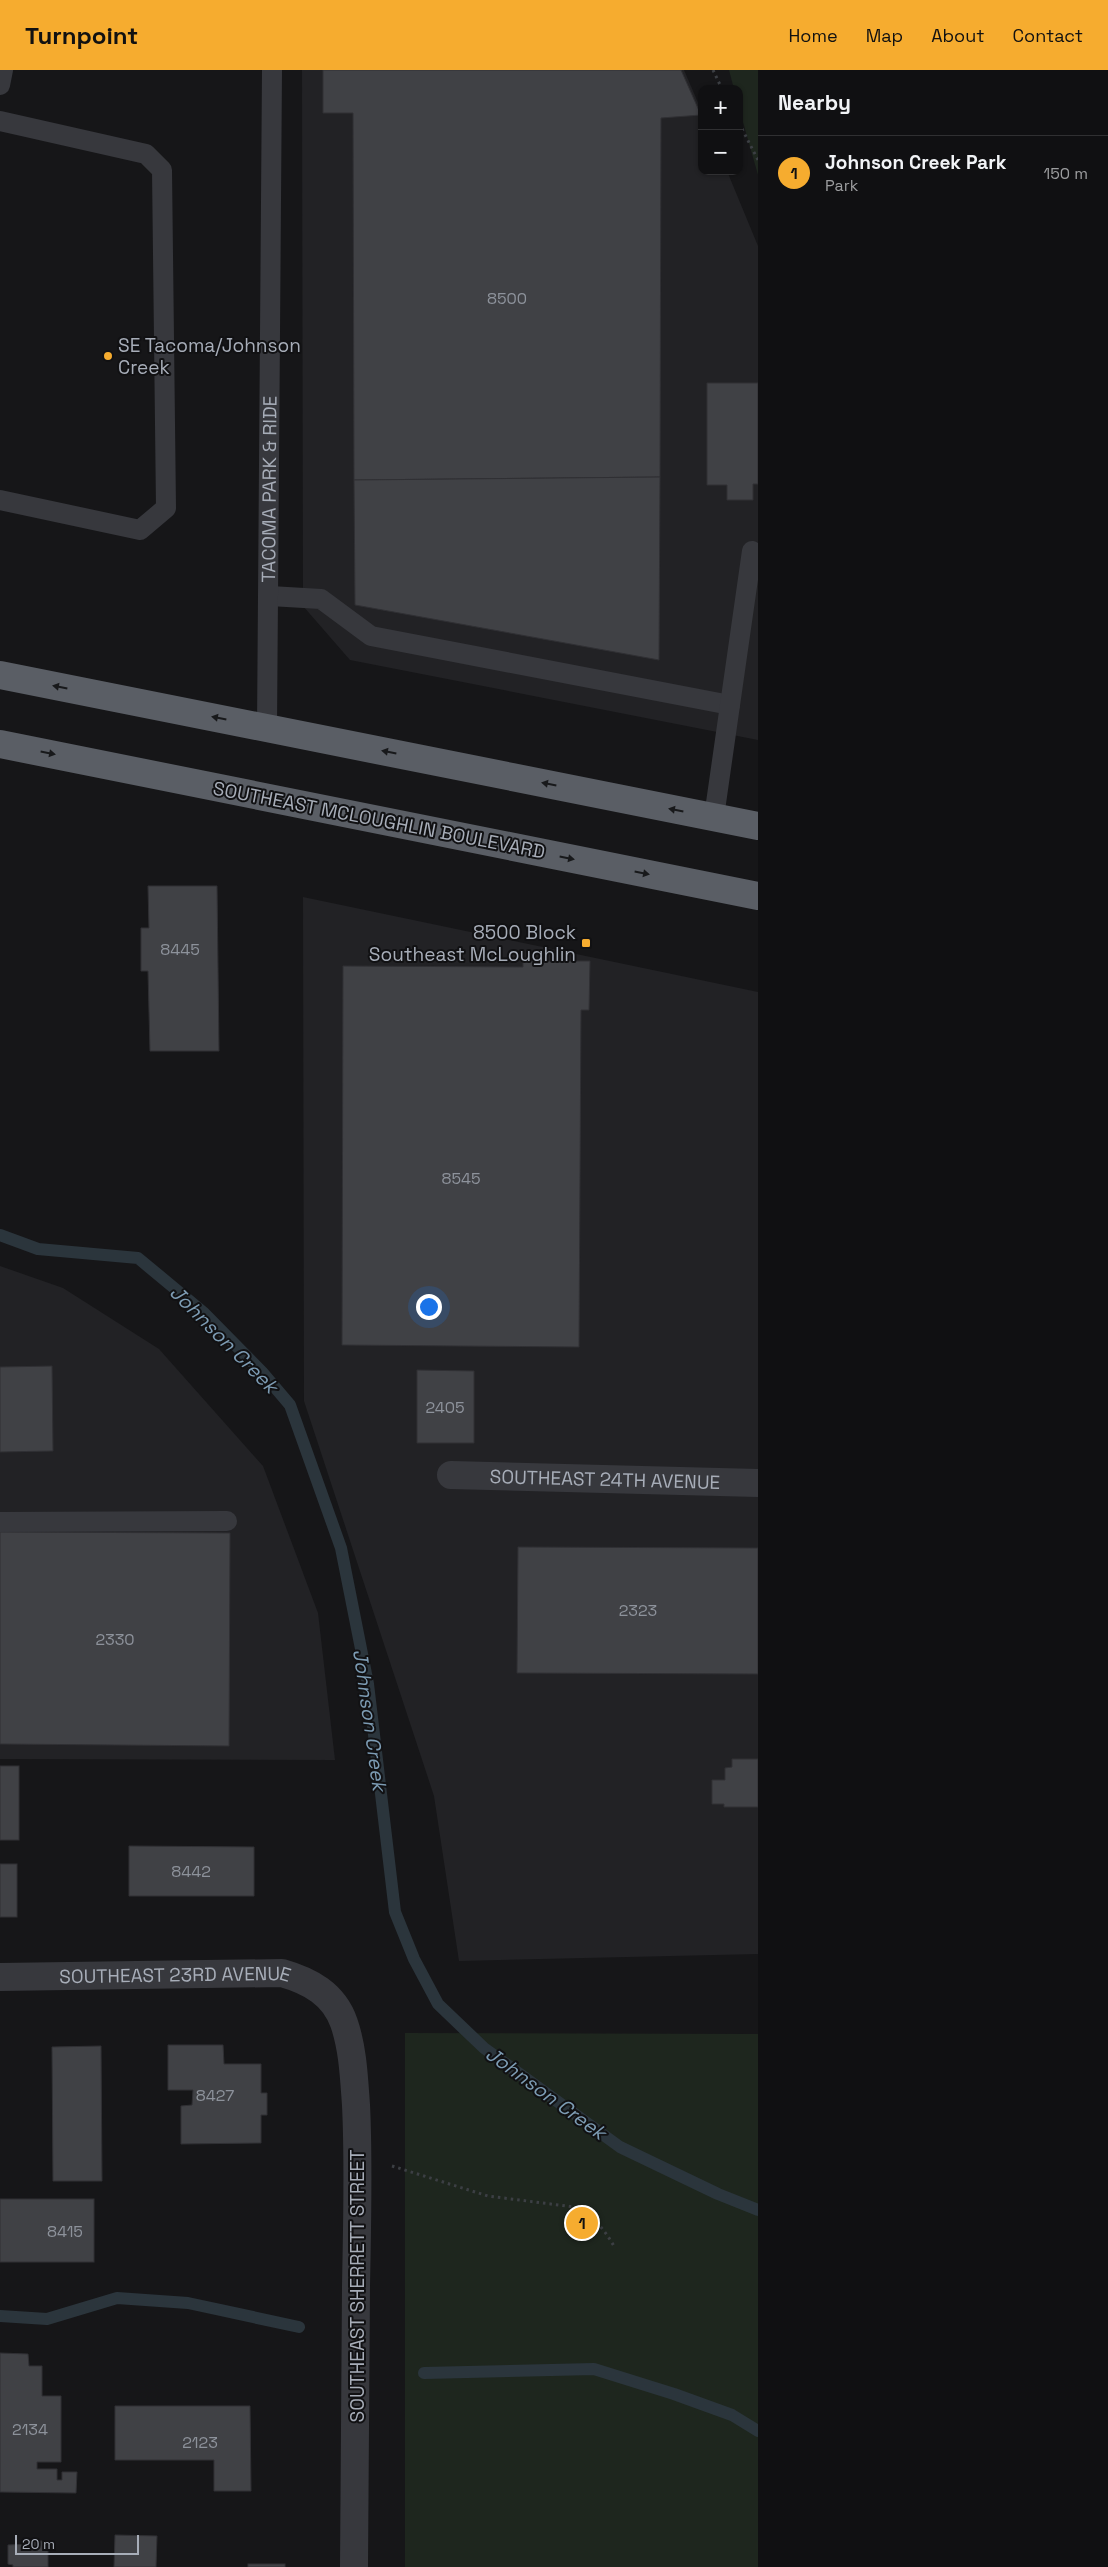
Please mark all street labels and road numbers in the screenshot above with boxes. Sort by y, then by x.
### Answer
street label: TACOMA PARK & RIDE [256,396,282,582]
street label: SOUTHEAST MCLOUGHLIN BOULEVARD [211,776,547,864]
street label: SOUTHEAST 24TH AVENUE [489,1464,720,1495]
street label: SOUTHEAST 23RD AVENUE [59,1960,294,1989]
street label: SOUTHEAST SHERRETT STREET [345,2150,370,2422]

